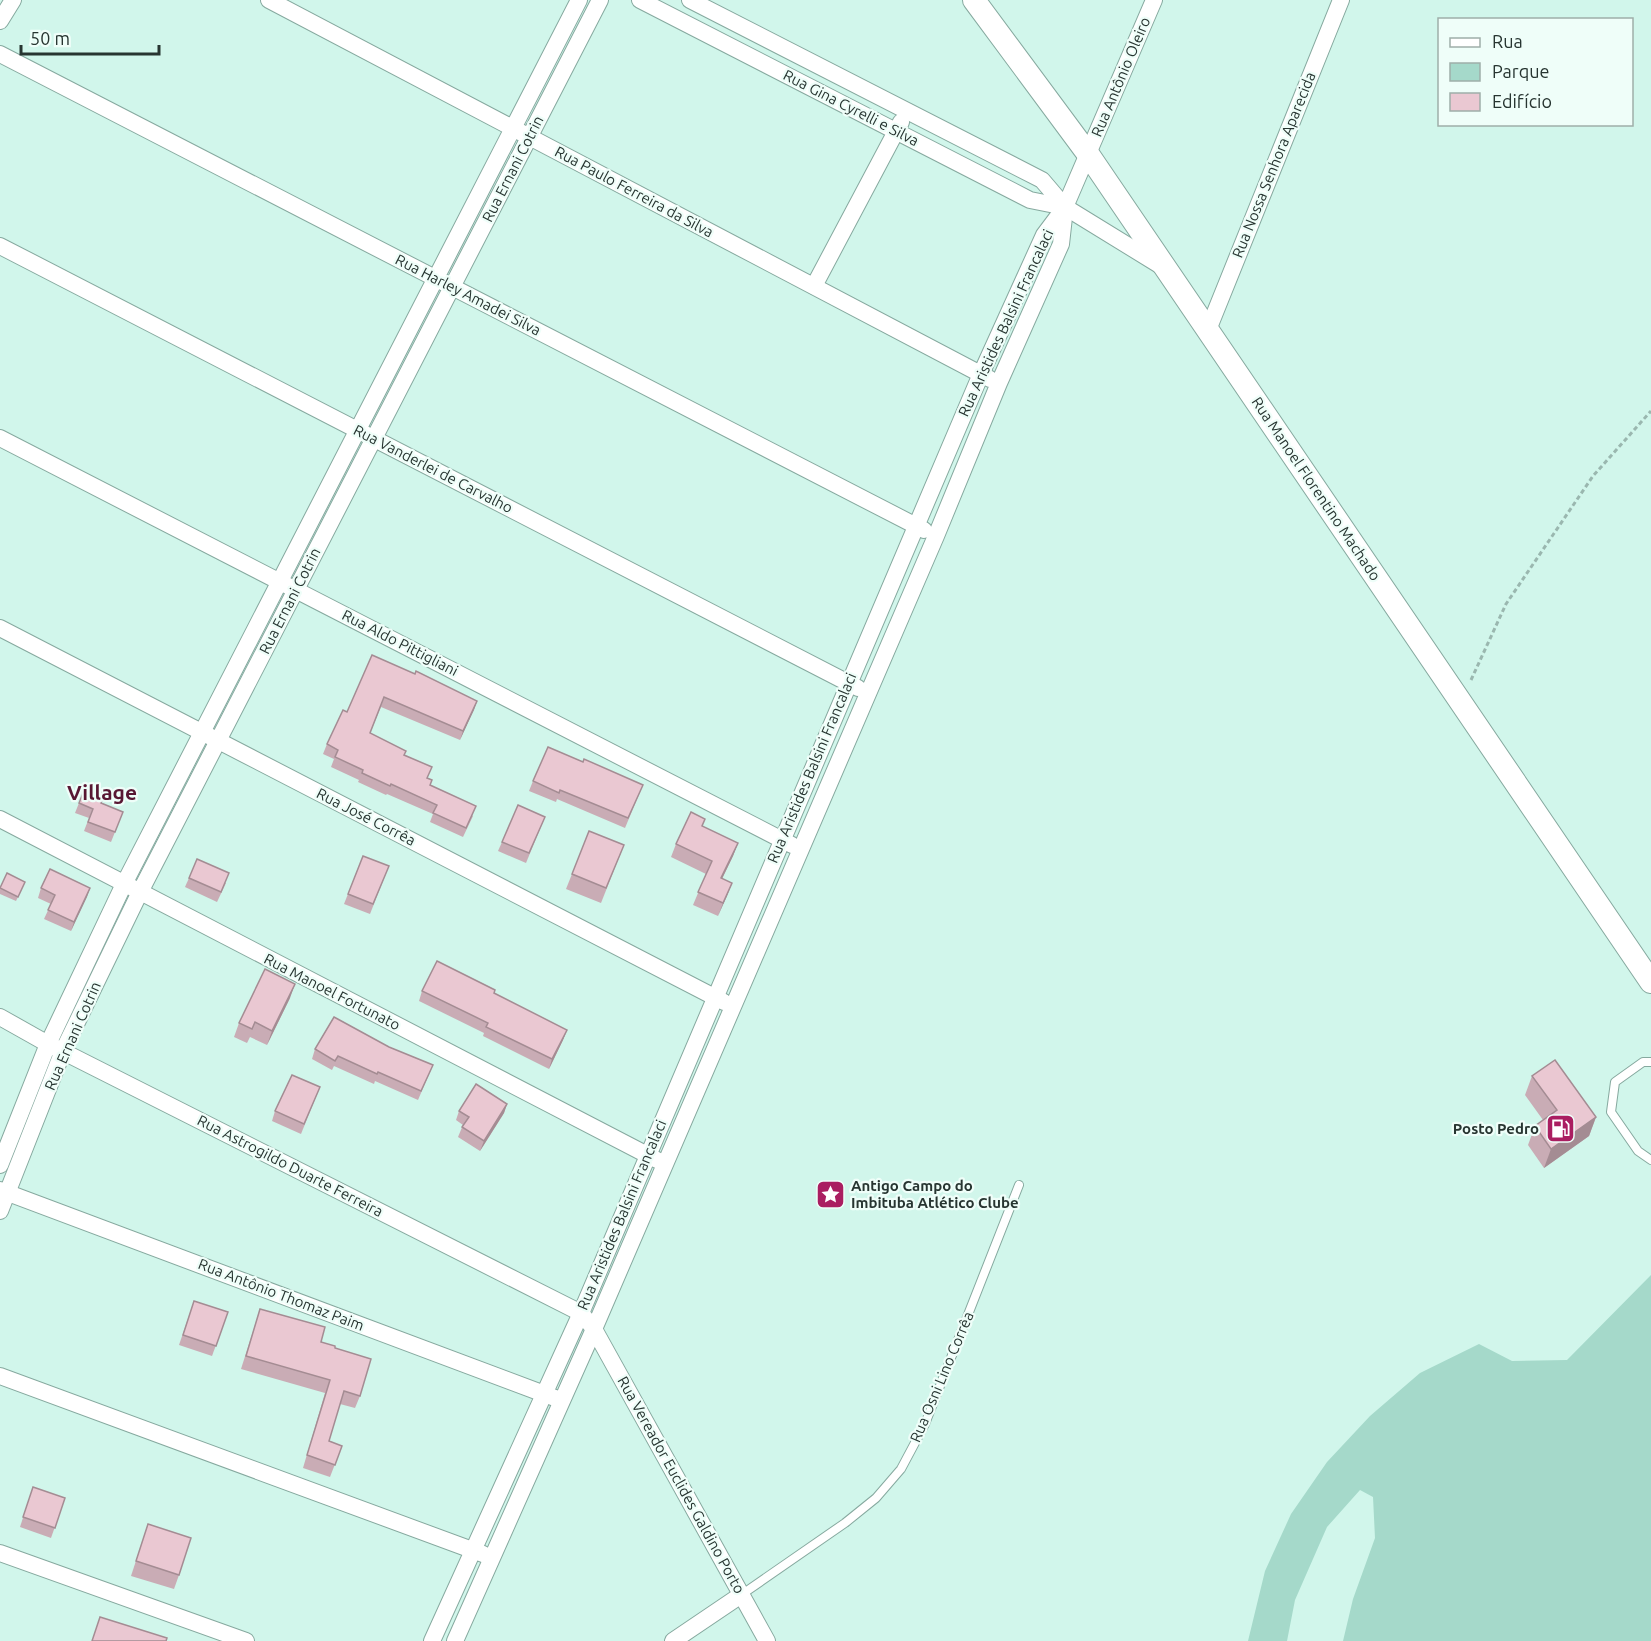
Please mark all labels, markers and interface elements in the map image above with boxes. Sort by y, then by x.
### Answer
street label: Rua Antônio Oleiro [1088,14,1153,139]
scale bar [21,18,159,56]
legend [1438,18,1633,126]
text: 50 m [30,28,70,48]
text: Rua [1492,31,1523,51]
text: Parque [1492,61,1549,81]
street label: Rua Gina Cyrelli e Silva [781,66,922,149]
street label: Rua Nossa Senhora Aparecida [1228,69,1319,260]
text: Edifício [1492,91,1552,111]
street label: Rua Ernani Cotrin [478,113,547,225]
street label: Rua Paulo Ferreira da Silva [552,143,716,241]
street label: Rua Aristides Balsini Francalaci [955,226,1056,419]
street label: Rua Harley Amadei Silva [393,250,544,339]
street label: Rua Manoel Florentino Machado [1248,394,1384,584]
street label: Rua Vanderlei de Carvalho [351,421,516,516]
street label: Rua Ernani Cotrin [255,545,324,657]
street label: Rua Aldo Pittigliani [339,606,461,679]
street label: Rua Aristides Balsini Francalaci [764,670,859,865]
district label: Village [67,780,137,804]
street label: Rua José Corrêa [314,784,419,849]
street label: Rua Manoel Fortunato [261,950,403,1033]
street label: Rua Ernani Cotrin [41,979,104,1093]
street label: Rua Astrogildo Duarte Ferreira [195,1111,386,1220]
fuel station icon: Posto Pedro [1544,1113,1576,1145]
street label: Rua Aristides Balsini Francalaci [574,1117,669,1312]
place label: Posto Pedro [1453,1120,1539,1137]
place label: Antigo Campo do Imbituba Atlético Clube [851,1177,1019,1211]
place icon: Antigo Campo do Imbituba Atlético Clube [814,1179,846,1211]
street label: Rua Antônio Thomaz Paim [196,1255,366,1334]
street label: Rua Osni Lino Corrêa [906,1309,977,1445]
street label: Rua Vereador Euclides Galdino Porto [614,1373,748,1596]

